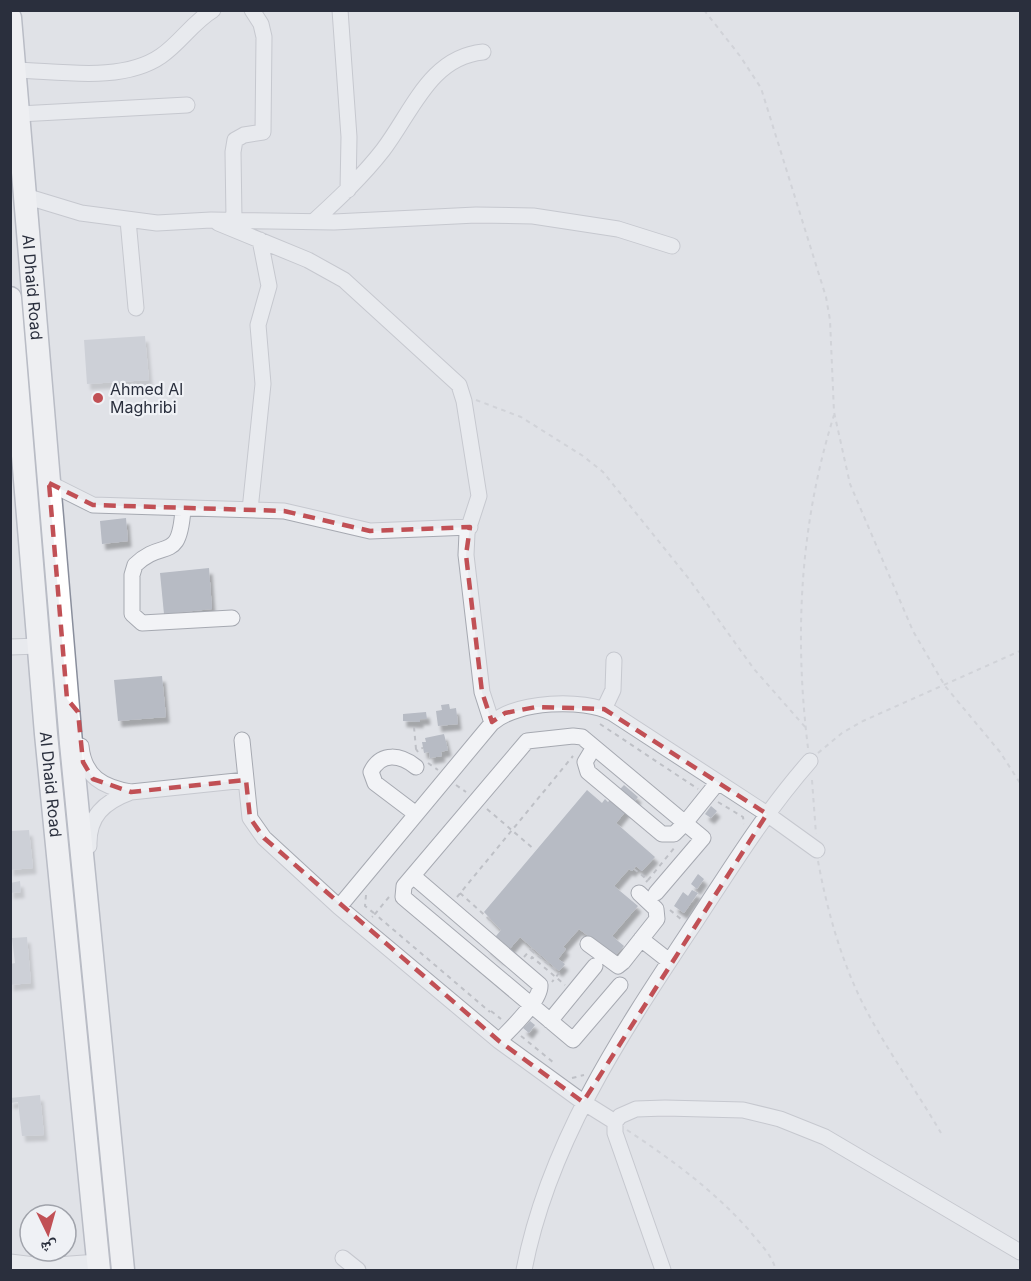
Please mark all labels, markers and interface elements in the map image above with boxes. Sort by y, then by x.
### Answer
street label: Al Dhaid Road [18,233,47,341]
place label: Ahmed Al Maghribi [110,379,183,417]
marker: Ahmed Al Maghribi [91,391,105,405]
street label: Al Dhaid Road [36,730,66,838]
north arrow [18,1203,78,1263]
text: ش [40,1237,59,1259]

